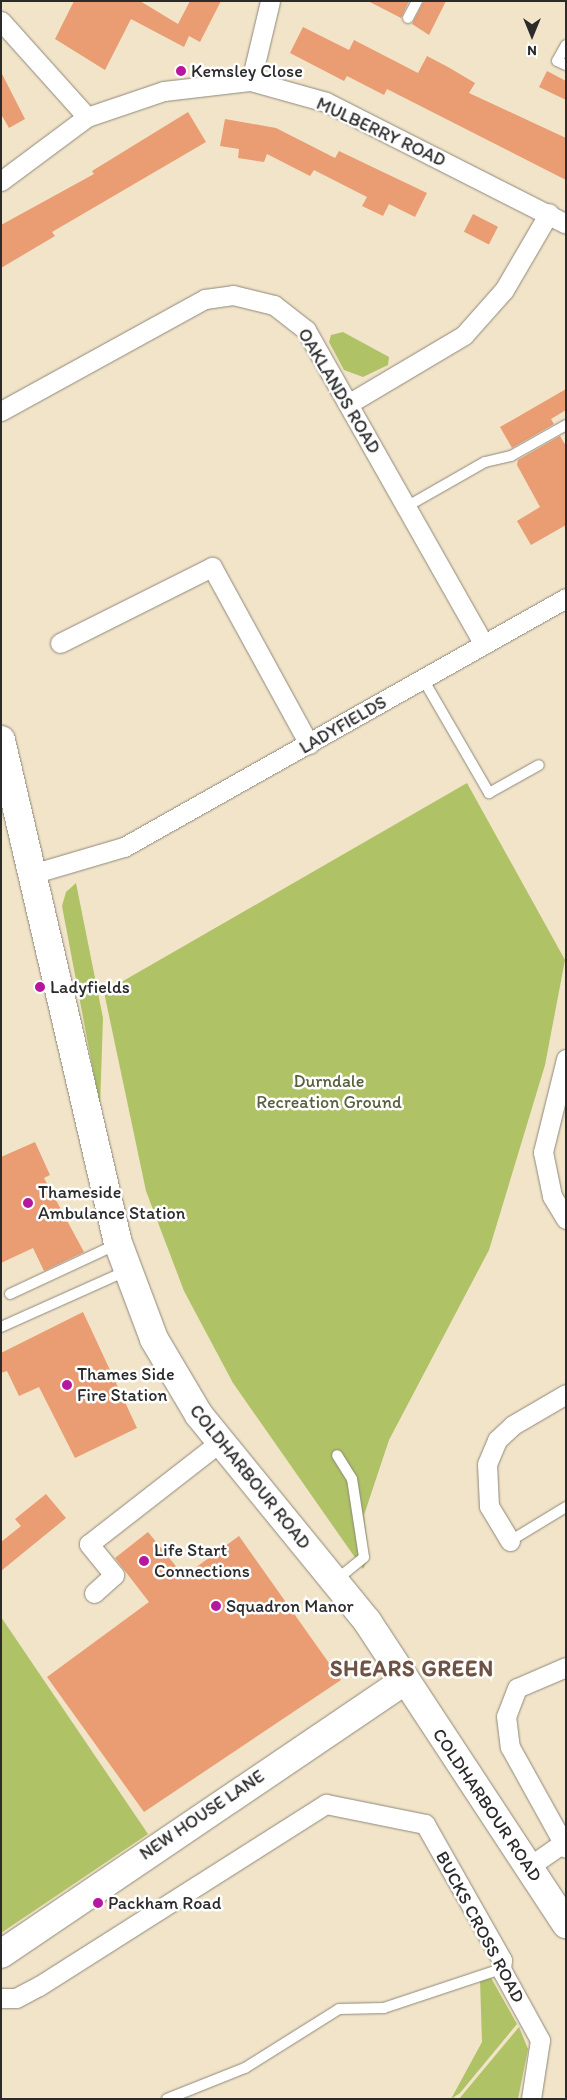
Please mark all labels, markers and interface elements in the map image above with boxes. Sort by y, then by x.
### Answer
north arrow [507,10,557,60]
text: N [527,42,537,59]
place label: Kemsley Close [191,60,303,82]
marker: Kemsley Close [175,65,187,77]
street label: MULBERRY ROAD [313,93,449,171]
street label: OAKLANDS ROAD [293,325,385,457]
street label: LADYFIELDS [295,691,391,759]
place label: Ladyfields [50,976,130,998]
marker: Ladyfields [34,981,46,993]
park label: Durndale Recreation Ground [256,1071,402,1114]
place label: Thameside Ambulance Station [38,1182,186,1224]
marker: Thameside Ambulance Station [22,1197,34,1209]
place label: Thames Side Fire Station [77,1364,175,1406]
marker: Thames Side Fire Station [61,1379,73,1391]
street label: COLDHARBOUR ROAD [185,1401,315,1553]
place label: Life Start Connections [154,1540,250,1582]
marker: Life Start Connections [138,1555,150,1567]
place label: Squadron Manor [226,1595,354,1617]
marker: Squadron Manor [210,1600,222,1612]
district label: SHEARS GREEN [328,1656,496,1682]
street label: COLDHARBOUR ROAD [428,1725,546,1885]
street label: NEW HOUSE LANE [135,1765,269,1865]
street label: BUCKS CROSS ROAD [431,1848,529,2006]
place label: Packham Road [108,1892,221,1914]
marker: Packham Road [92,1897,104,1909]

